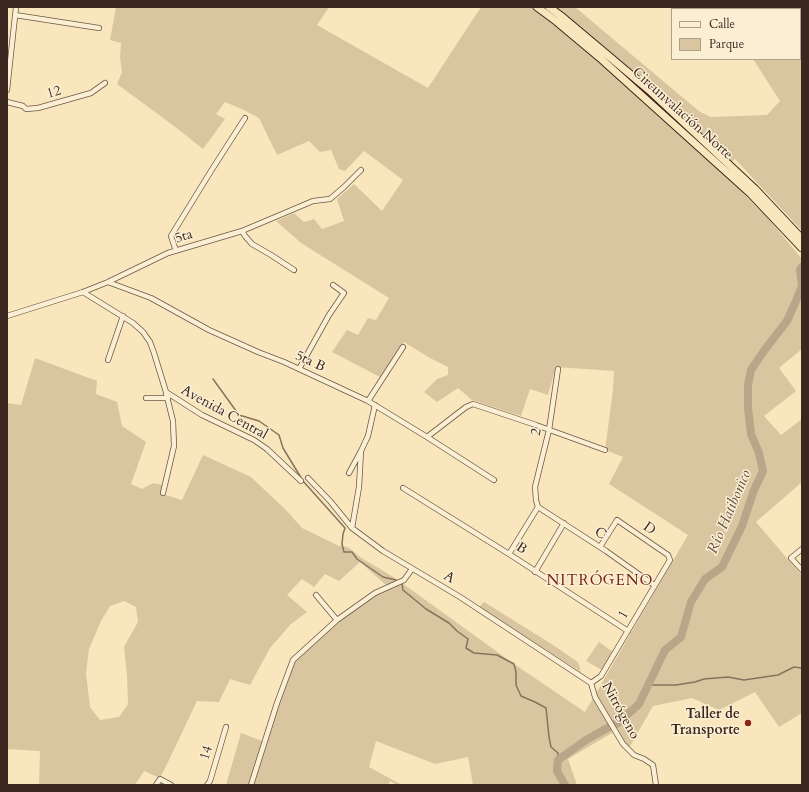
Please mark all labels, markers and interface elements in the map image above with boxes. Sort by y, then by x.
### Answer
legend [671,8,801,60]
text: Calle [709,16,735,32]
text: Parque [709,36,744,52]
street label: Circunvalación Norte [628,64,736,164]
street label: 12 [45,83,63,103]
street label: 5ta [173,226,195,248]
street label: 5ta B [292,348,328,376]
street label: Avenida Central [178,382,270,444]
street label: 2 [528,427,546,437]
water label: Río Hatibonico [704,467,756,557]
street label: D [640,519,658,539]
street label: C [591,524,609,544]
street label: B [512,539,530,559]
street label: A [440,568,458,588]
district label: NITRÓGENO [547,573,653,591]
street label: 1 [615,608,633,622]
street label: Nitrógeno [597,680,643,742]
place label: Taller de Transporte [671,707,740,740]
marker: Taller de Transporte [743,718,753,728]
street label: 14 [197,744,217,762]

